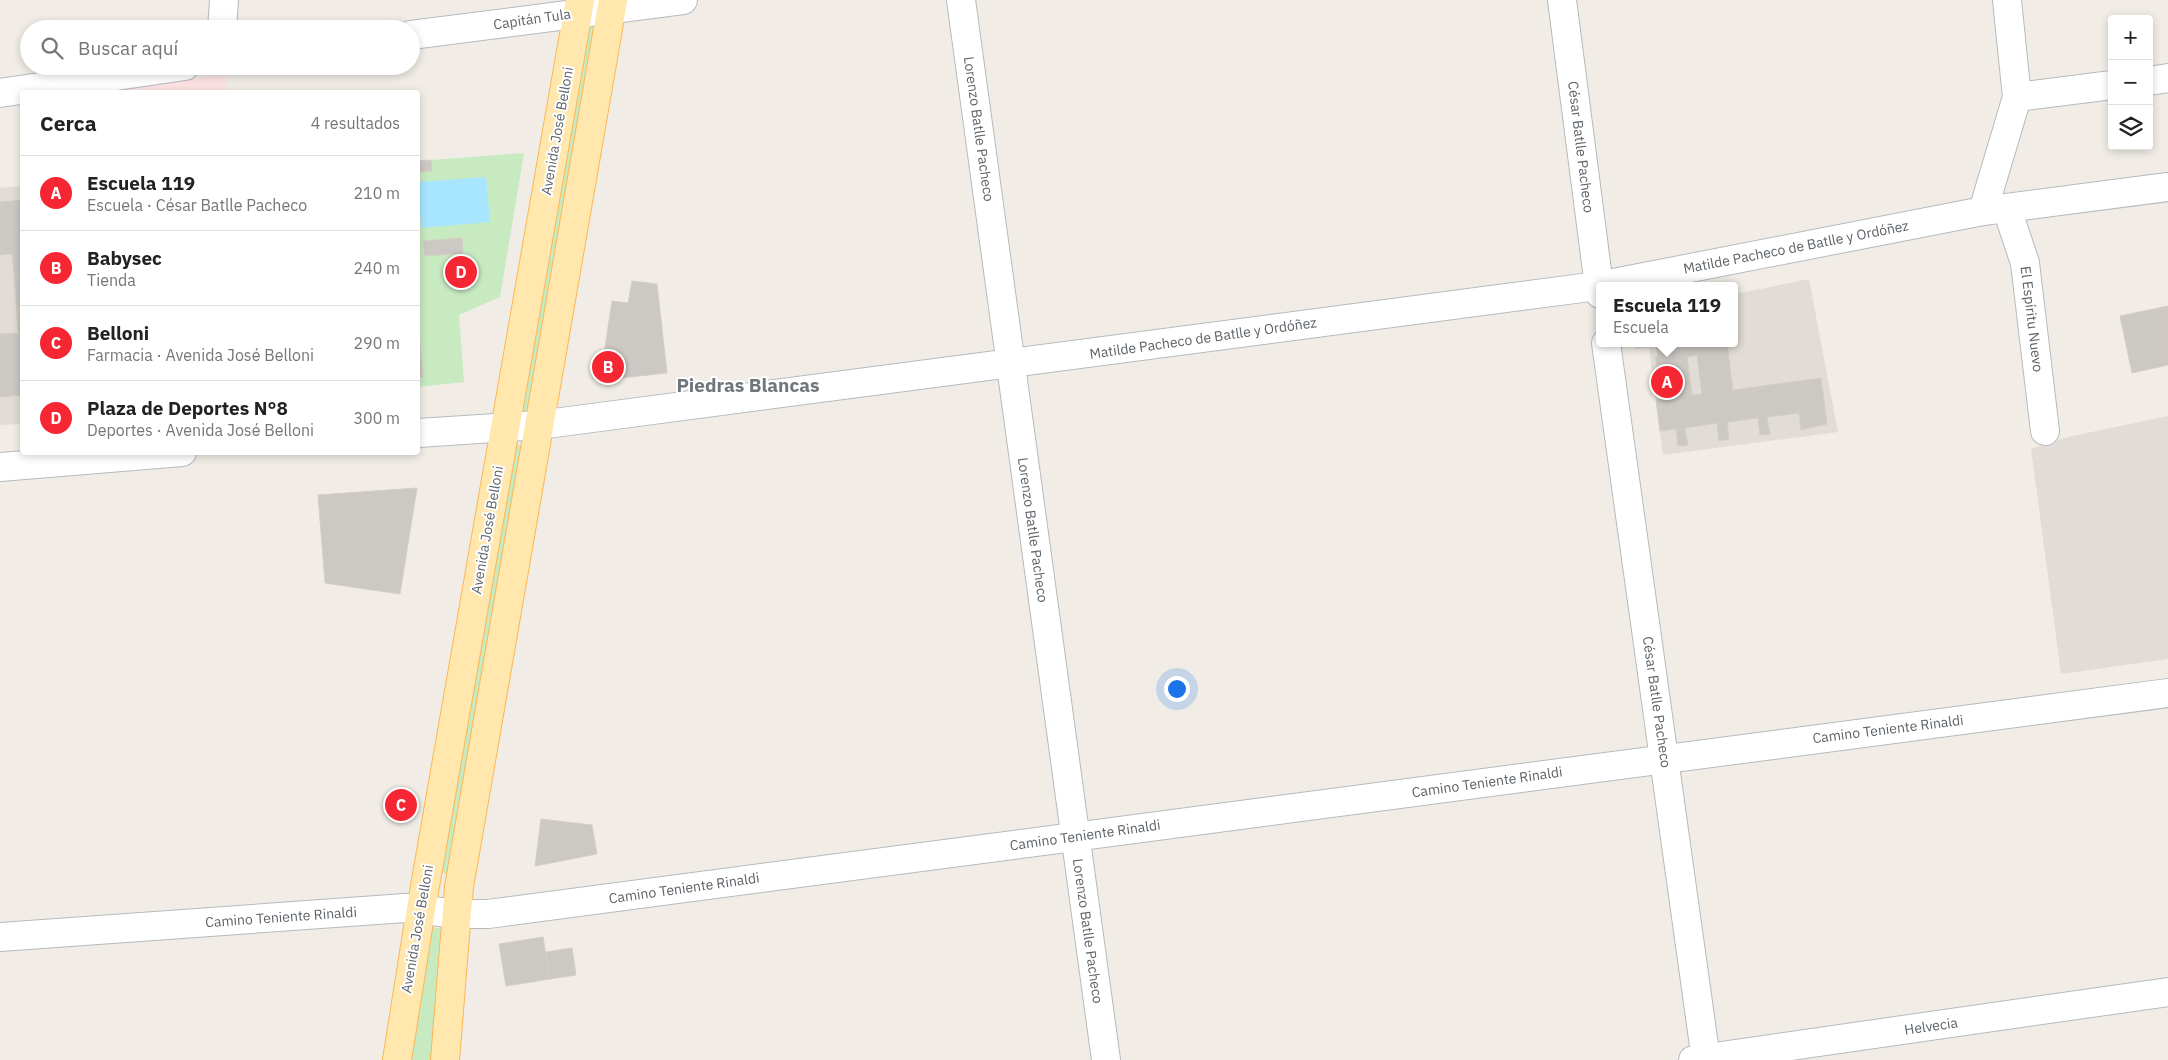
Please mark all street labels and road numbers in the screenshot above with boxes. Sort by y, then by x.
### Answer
street label: Capitán Tula [492,5,572,33]
street label: Lorenzo Batlle Pacheco [960,55,998,203]
street label: Avenida José Belloni [537,65,577,197]
street label: César Batlle Pacheco [1564,80,1598,214]
street label: Matilde Pacheco de Batlle y Ordóñez [1682,216,1911,278]
street label: El Espíritu Nuevo [2017,265,2047,373]
street label: Matilde Pacheco de Batlle y Ordóñez [1088,313,1318,363]
street label: Lorenzo Batlle Pacheco [1014,456,1052,604]
street label: Avenida José Belloni [467,464,507,596]
street label: César Batlle Pacheco [1639,635,1675,769]
street label: Camino Teniente Rinaldi [1811,711,1965,747]
street label: Camino Teniente Rinaldi [1410,763,1564,801]
street label: Camino Teniente Rinaldi [1008,816,1162,854]
street label: Lorenzo Batlle Pacheco [1069,857,1107,1005]
street label: Avenida José Belloni [397,863,437,995]
street label: Camino Teniente Rinaldi [607,869,761,907]
street label: Camino Teniente Rinaldi [205,903,357,931]
street label: Helvecia [1903,1013,1959,1039]

